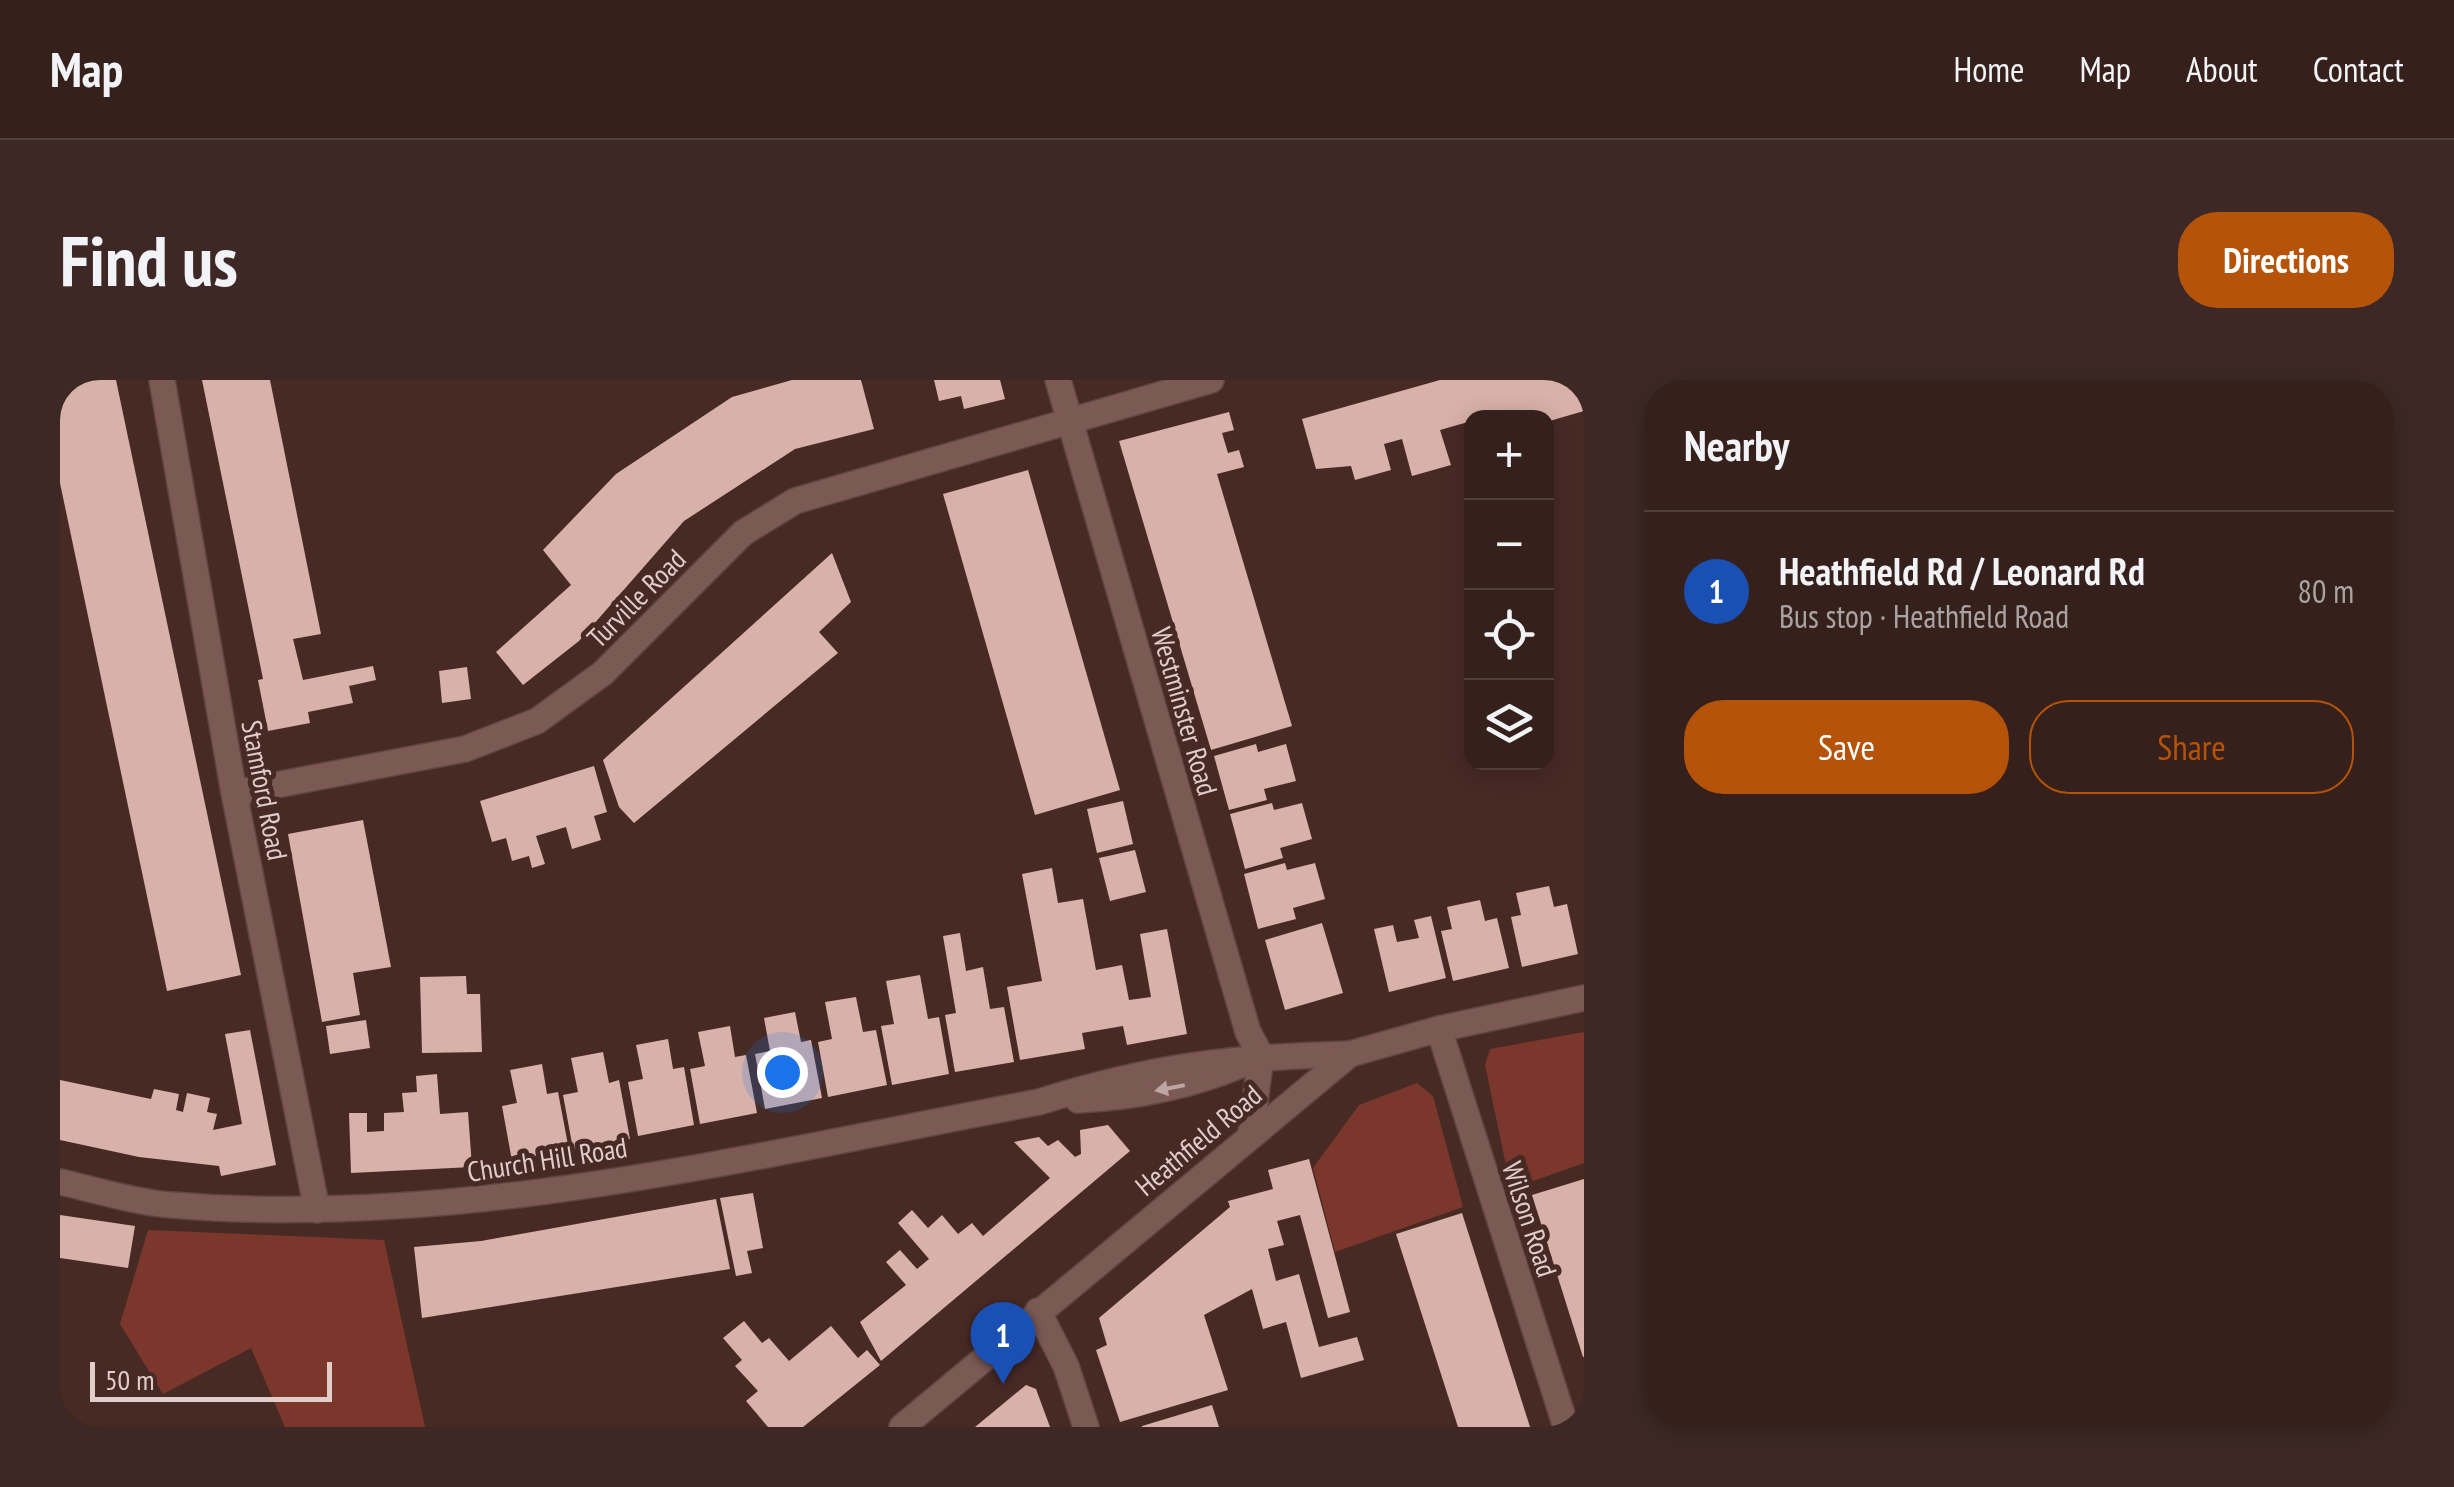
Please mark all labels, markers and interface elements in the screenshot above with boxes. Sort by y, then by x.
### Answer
text: Map [50,38,123,100]
text: Home [1953,46,2025,92]
text: Map [2080,46,2131,92]
text: About [2186,46,2258,92]
text: Contact [2313,46,2404,92]
button: Directions [2178,212,2394,308]
text: Find us [60,215,238,305]
map controls [1464,410,1554,770]
button: + [1464,410,1554,500]
text: Nearby [1684,418,1789,473]
button: − [1464,500,1554,590]
street label: Turville Road [579,541,693,655]
text: Heathfield Rd / Leonard Rd [1779,546,2145,595]
text: 1 [1709,570,1724,612]
text: 80 m [2298,570,2354,612]
button: locate [1464,590,1554,680]
text: Bus stop · Heathfield Road [1779,595,2069,637]
street label: Westminster Road [1143,623,1227,799]
button: layers [1464,680,1554,770]
button: Save [1684,700,2009,794]
button: Share [2029,700,2354,794]
street label: Stamford Road [233,717,297,863]
your location [757,1047,808,1098]
street label: Heathfield Road [1127,1076,1269,1204]
one-way arrow [1154,1081,1185,1097]
street label: Church Hill Road [465,1128,629,1190]
street label: Wilson Road [1494,1157,1566,1281]
pin: 1 [970,1302,1036,1384]
scale bar [90,1357,332,1401]
text: 50 m [105,1361,154,1398]

